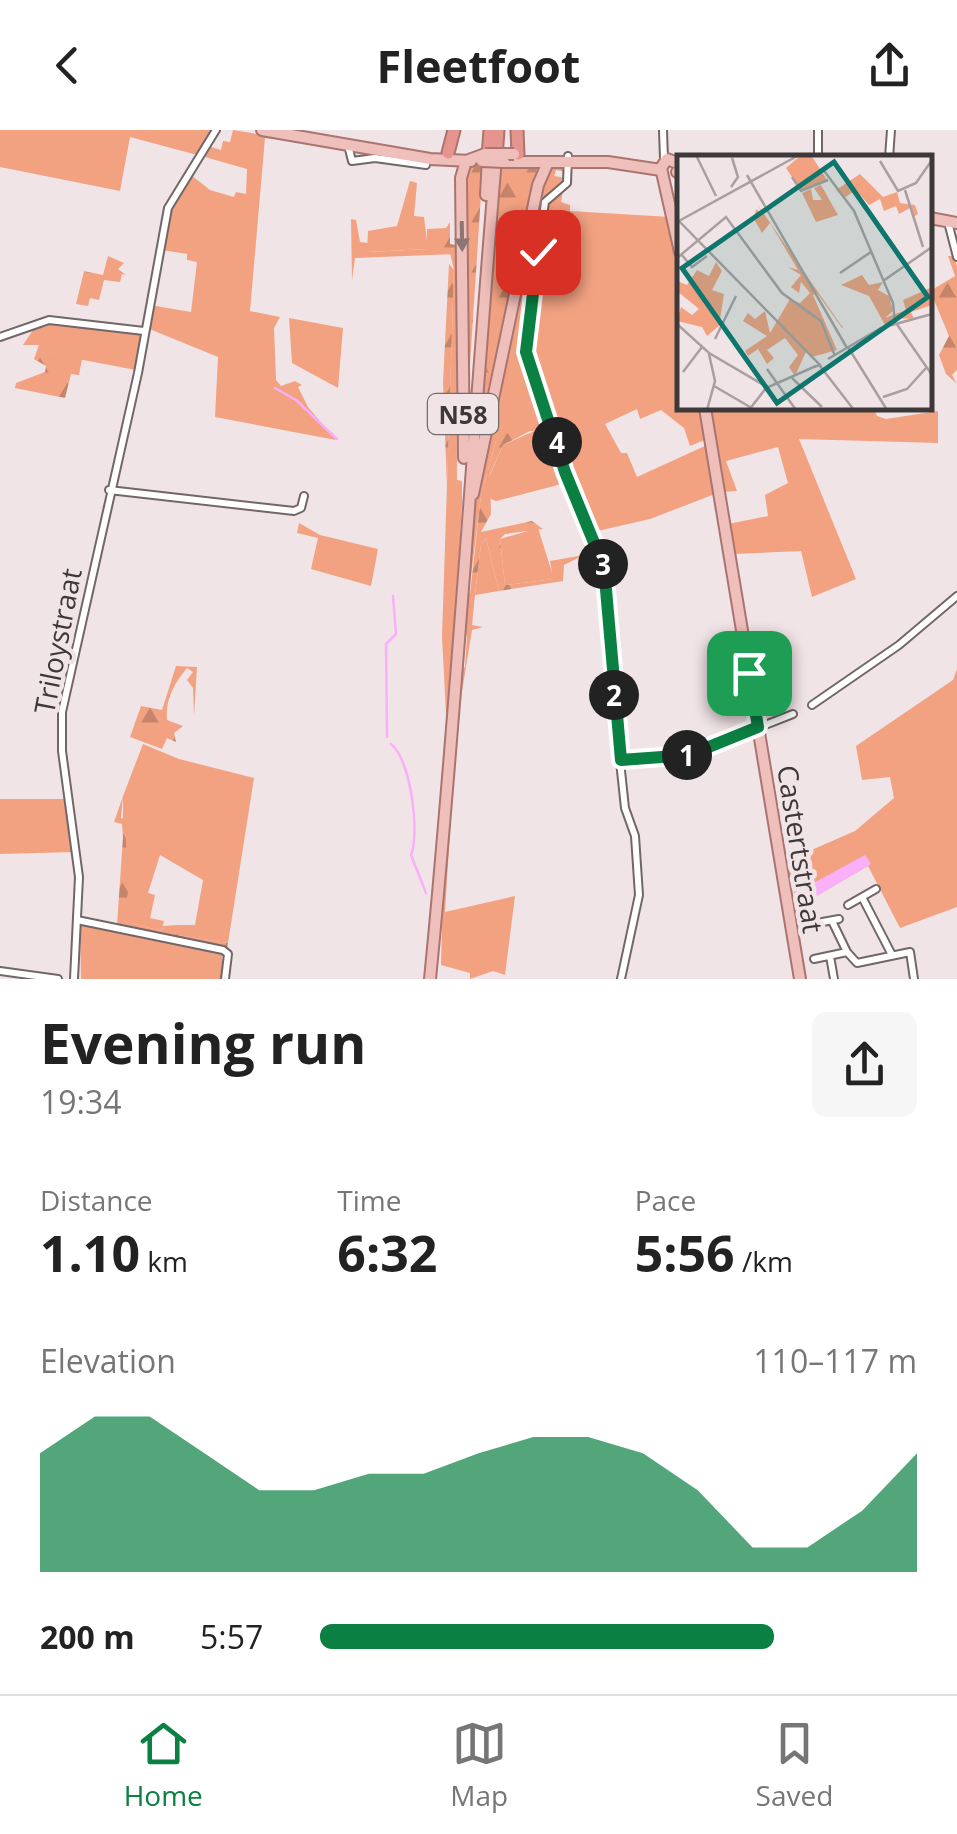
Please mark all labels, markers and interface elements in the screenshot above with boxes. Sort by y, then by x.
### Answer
text: Fleetfoot [377,35,580,96]
icon: back [40,38,95,93]
icon: share [862,38,917,93]
inset map [677,155,932,410]
pin [496,210,581,295]
one-way arrow [454,220,470,252]
icon: check [511,225,566,280]
road number: N58 [428,394,498,434]
pin: 4 [532,417,582,467]
text: 4 [549,423,565,461]
pin: 3 [578,539,628,589]
text: 3 [595,545,611,583]
street label: Triloystraat [24,565,90,717]
pin [707,631,792,716]
icon: arrive [722,646,777,701]
pin: 2 [589,670,639,720]
text: 2 [606,676,622,714]
pin: 1 [662,730,712,780]
text: 1 [679,736,695,774]
street label: Castertstraat [769,762,833,936]
text: Evening run [40,1005,366,1080]
button: share [812,1012,917,1117]
text: 19:34 [40,1080,122,1123]
text: Distance [40,1181,153,1219]
text: Time [337,1181,401,1219]
text: Pace [635,1181,696,1219]
text: 1.10 [40,1219,140,1287]
text: 6:32 [337,1219,437,1287]
text: 5:56 [635,1219,735,1287]
text: km [140,1242,188,1280]
text: /km [735,1242,793,1280]
text: Elevation [40,1339,176,1382]
text: 110–117 m [753,1339,917,1382]
text: 200 m [40,1615,135,1658]
text: 5:57 [200,1615,263,1658]
tab: Home [124,1716,203,1814]
tab: Map [450,1716,508,1814]
tab: Saved [756,1716,833,1814]

